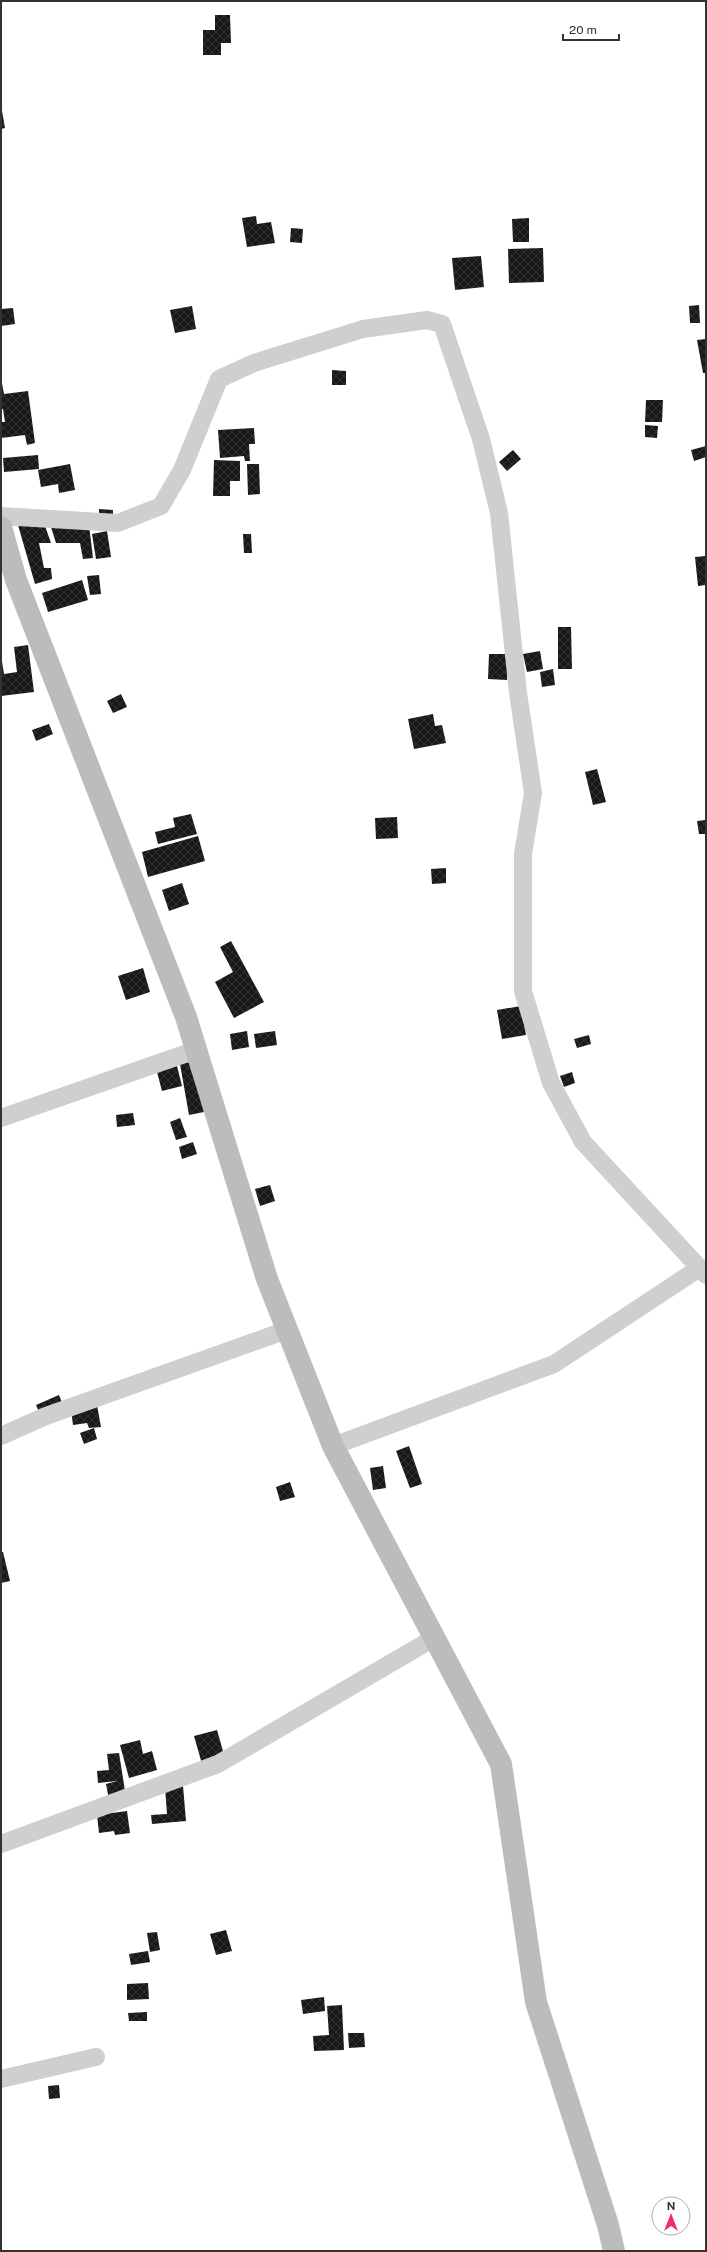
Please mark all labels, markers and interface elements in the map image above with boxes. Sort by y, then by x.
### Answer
scale bar [563,16,619,42]
text: 20 m [569,23,597,37]
north arrow [651,2196,691,2236]
text: N [667,2200,675,2212]

